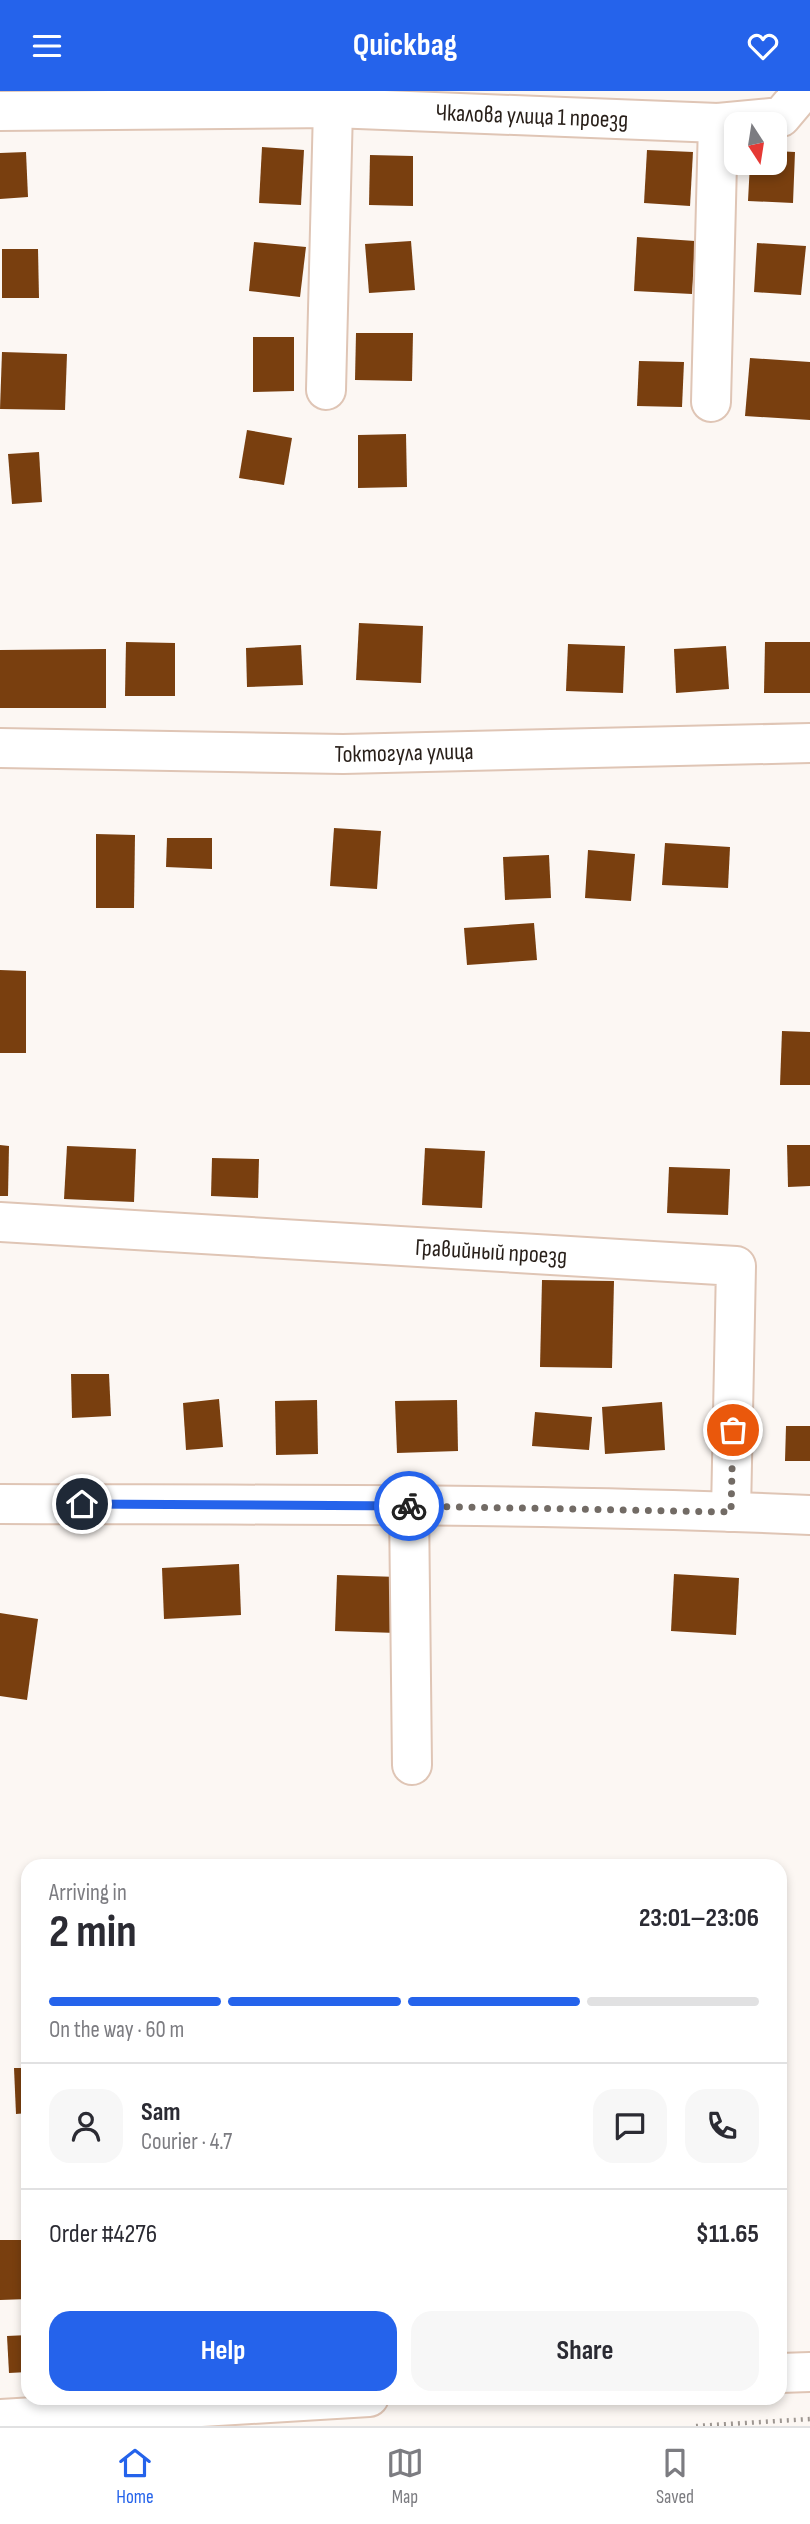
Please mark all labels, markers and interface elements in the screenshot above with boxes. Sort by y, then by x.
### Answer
text: Quickbag [353,26,457,65]
icon: menu [28,27,66,65]
icon: heart [744,27,782,65]
street label: Чкалова улица 1 проезд [435,98,629,134]
north arrow [724,112,788,175]
map controls [724,112,787,175]
street label: Токтогула улица [334,737,474,769]
street label: Гравийный проезд [414,1233,568,1271]
pin [703,1400,763,1460]
icon: bag [714,1411,752,1449]
courier [374,1471,444,1541]
pin [52,1474,112,1534]
icon: home [63,1485,101,1523]
icon: bike [390,1487,428,1525]
text: Arriving in [49,1879,127,1907]
text: 23:01–23:06 [639,1903,759,1934]
text: 2 min [49,1905,137,1960]
text: On the way · 60 m [49,2016,184,2044]
button: person [49,2089,123,2163]
button: chat [593,2089,667,2163]
button: phone [685,2089,759,2163]
text: Sam [141,2097,181,2128]
text: Courier · 4.7 [141,2128,232,2156]
text: Order #4276 [49,2219,157,2250]
text: $11.65 [696,2219,759,2250]
button: Help [49,2311,397,2391]
button: Share [411,2311,759,2391]
tab: Home [116,2444,154,2509]
tab: Map [386,2444,424,2509]
tab: Saved [656,2444,694,2509]

